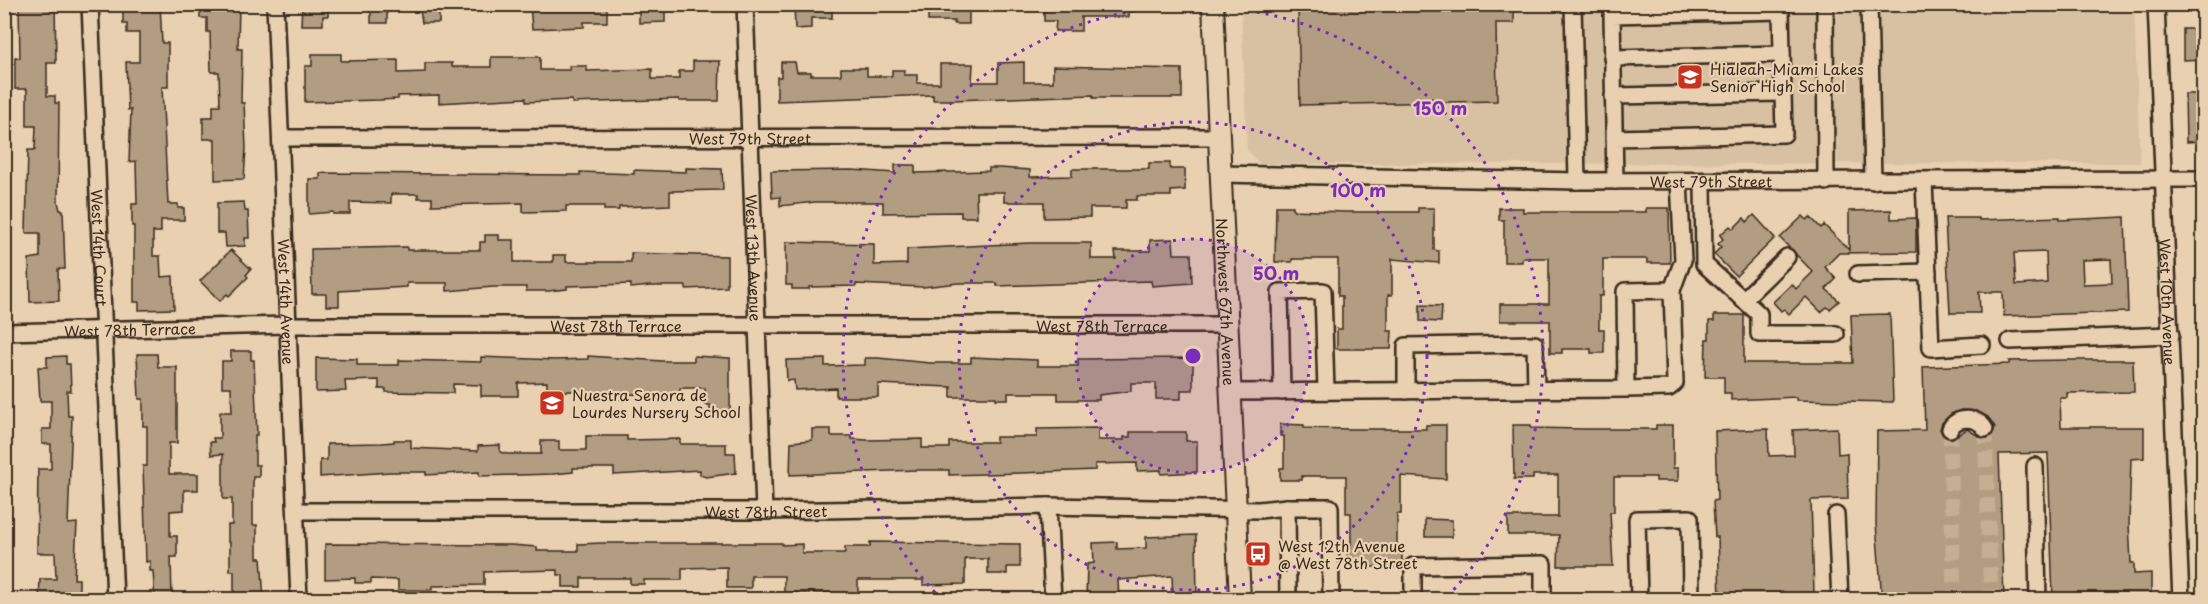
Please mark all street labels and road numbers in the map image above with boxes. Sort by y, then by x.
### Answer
street label: West 79th Street [689,126,811,149]
street label: West 79th Street [1650,169,1772,192]
street label: West 14th Court [86,189,114,307]
street label: West 13th Avenue [741,194,768,322]
street label: Northwest 67th Avenue [1211,217,1242,386]
street label: West 14th Avenue [273,238,301,365]
street label: West 10th Avenue [2154,238,2183,366]
street label: West 78th Terrace [550,314,682,337]
street label: West 78th Terrace [1036,314,1168,337]
street label: West 78th Terrace [64,316,196,342]
street label: West 78th Street [705,498,828,523]

